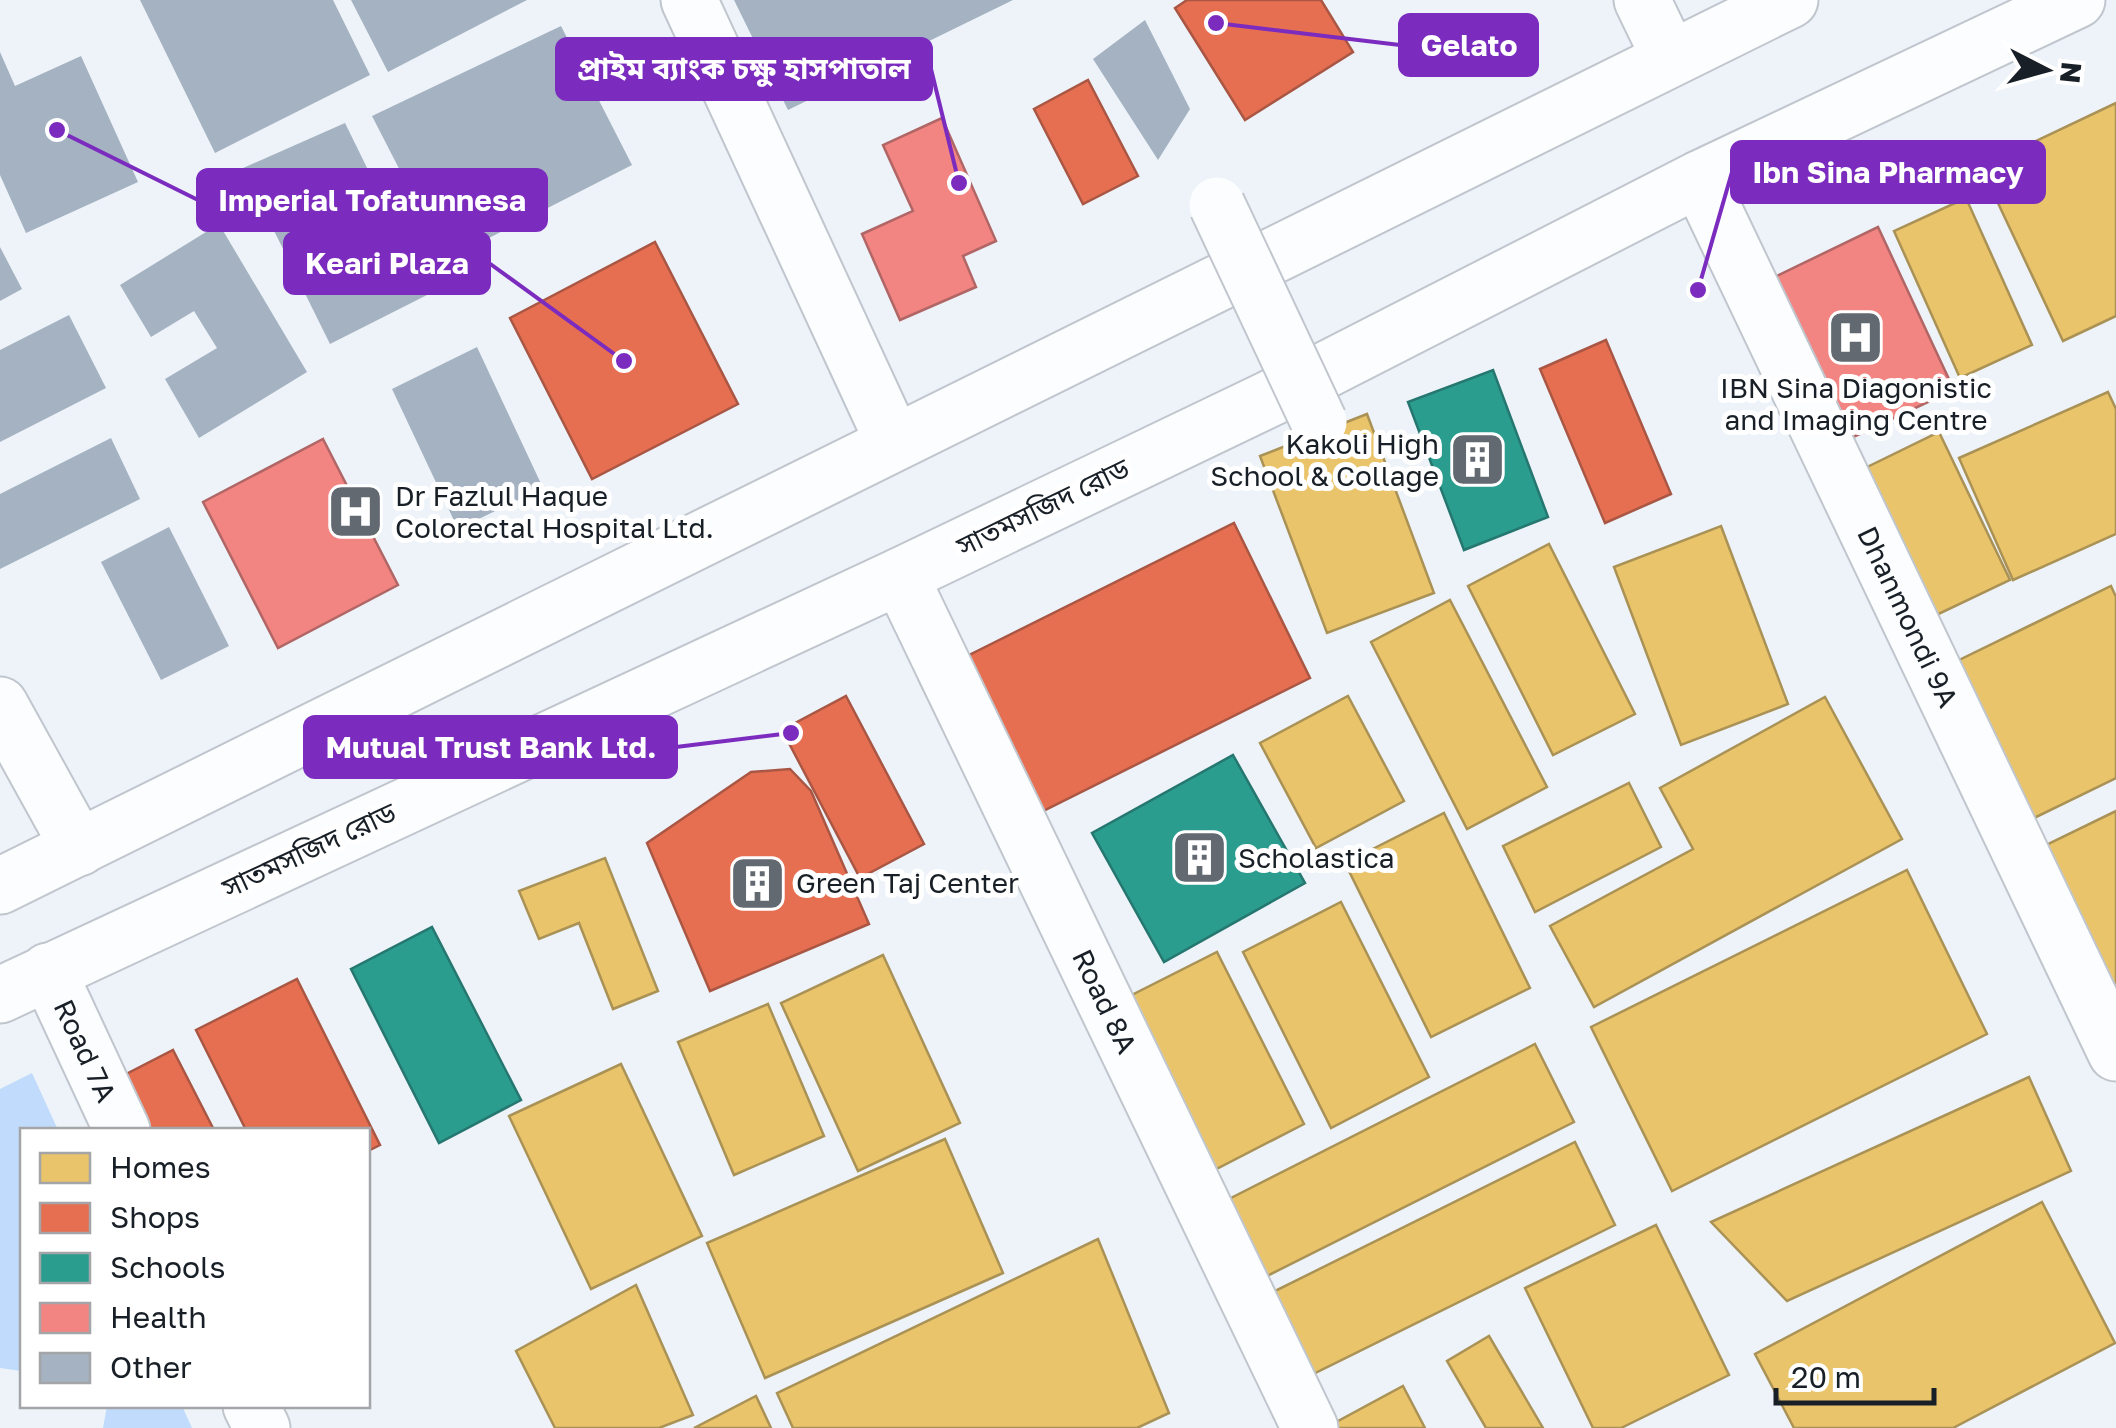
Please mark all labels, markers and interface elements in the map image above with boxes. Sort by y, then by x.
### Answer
callout: Gelato [1400,15,1537,75]
north arrow [1996,20,2096,120]
text: Gelato [1420,27,1518,63]
callout: প্রাইম ব্যাংক চক্ষু হাসপাতাল [557,39,931,99]
text: প্রাইম ব্যাংক চক্ষু হাসপাতাল [577,50,912,87]
text: N [2054,60,2089,85]
callout: Ibn Sina Pharmacy [1732,142,2044,202]
text: Ibn Sina Pharmacy [1752,154,2024,190]
callout: Imperial Tofatunnesa [198,170,546,230]
text: Imperial Tofatunnesa [218,182,526,218]
callout: Keari Plaza [285,233,489,293]
text: Keari Plaza [305,245,469,281]
hospital icon: IBN Sina Diagonistic and Imaging Centre [1826,307,1886,367]
place label: IBN Sina Diagonistic and Imaging Centre [1720,371,1992,436]
place label: Kakoli High School & Collage [1210,427,1439,492]
building icon: Kakoli High School & Collage [1448,430,1508,490]
street label: সাতমসজিদ রোড [950,450,1135,563]
place label: Dr Fazlul Haque Colorectal Hospital Ltd. [395,479,714,544]
hospital icon: Dr Fazlul Haque Colorectal Hospital Ltd. [326,482,386,542]
street label: Dhanmondi 9A [1851,521,1966,712]
callout: Mutual Trust Bank Ltd. [305,717,676,777]
text: Mutual Trust Bank Ltd. [325,729,657,765]
street label: সাতমসজিদ রোড [216,795,402,905]
building icon: Scholastica [1169,828,1229,888]
place label: Scholastica [1238,841,1395,874]
building icon: Green Taj Center [727,853,787,913]
place label: Green Taj Center [796,866,1019,899]
street label: Road 8A [1066,944,1144,1059]
street label: Road 7A [48,994,124,1107]
legend [20,1128,370,1408]
text: Homes [110,1149,211,1185]
text: Shops [110,1199,200,1235]
text: Schools [110,1249,226,1285]
text: Health [110,1299,207,1335]
scale bar [1776,1343,1934,1405]
text: Other [110,1349,192,1385]
text: 20 m [1791,1359,1861,1395]

